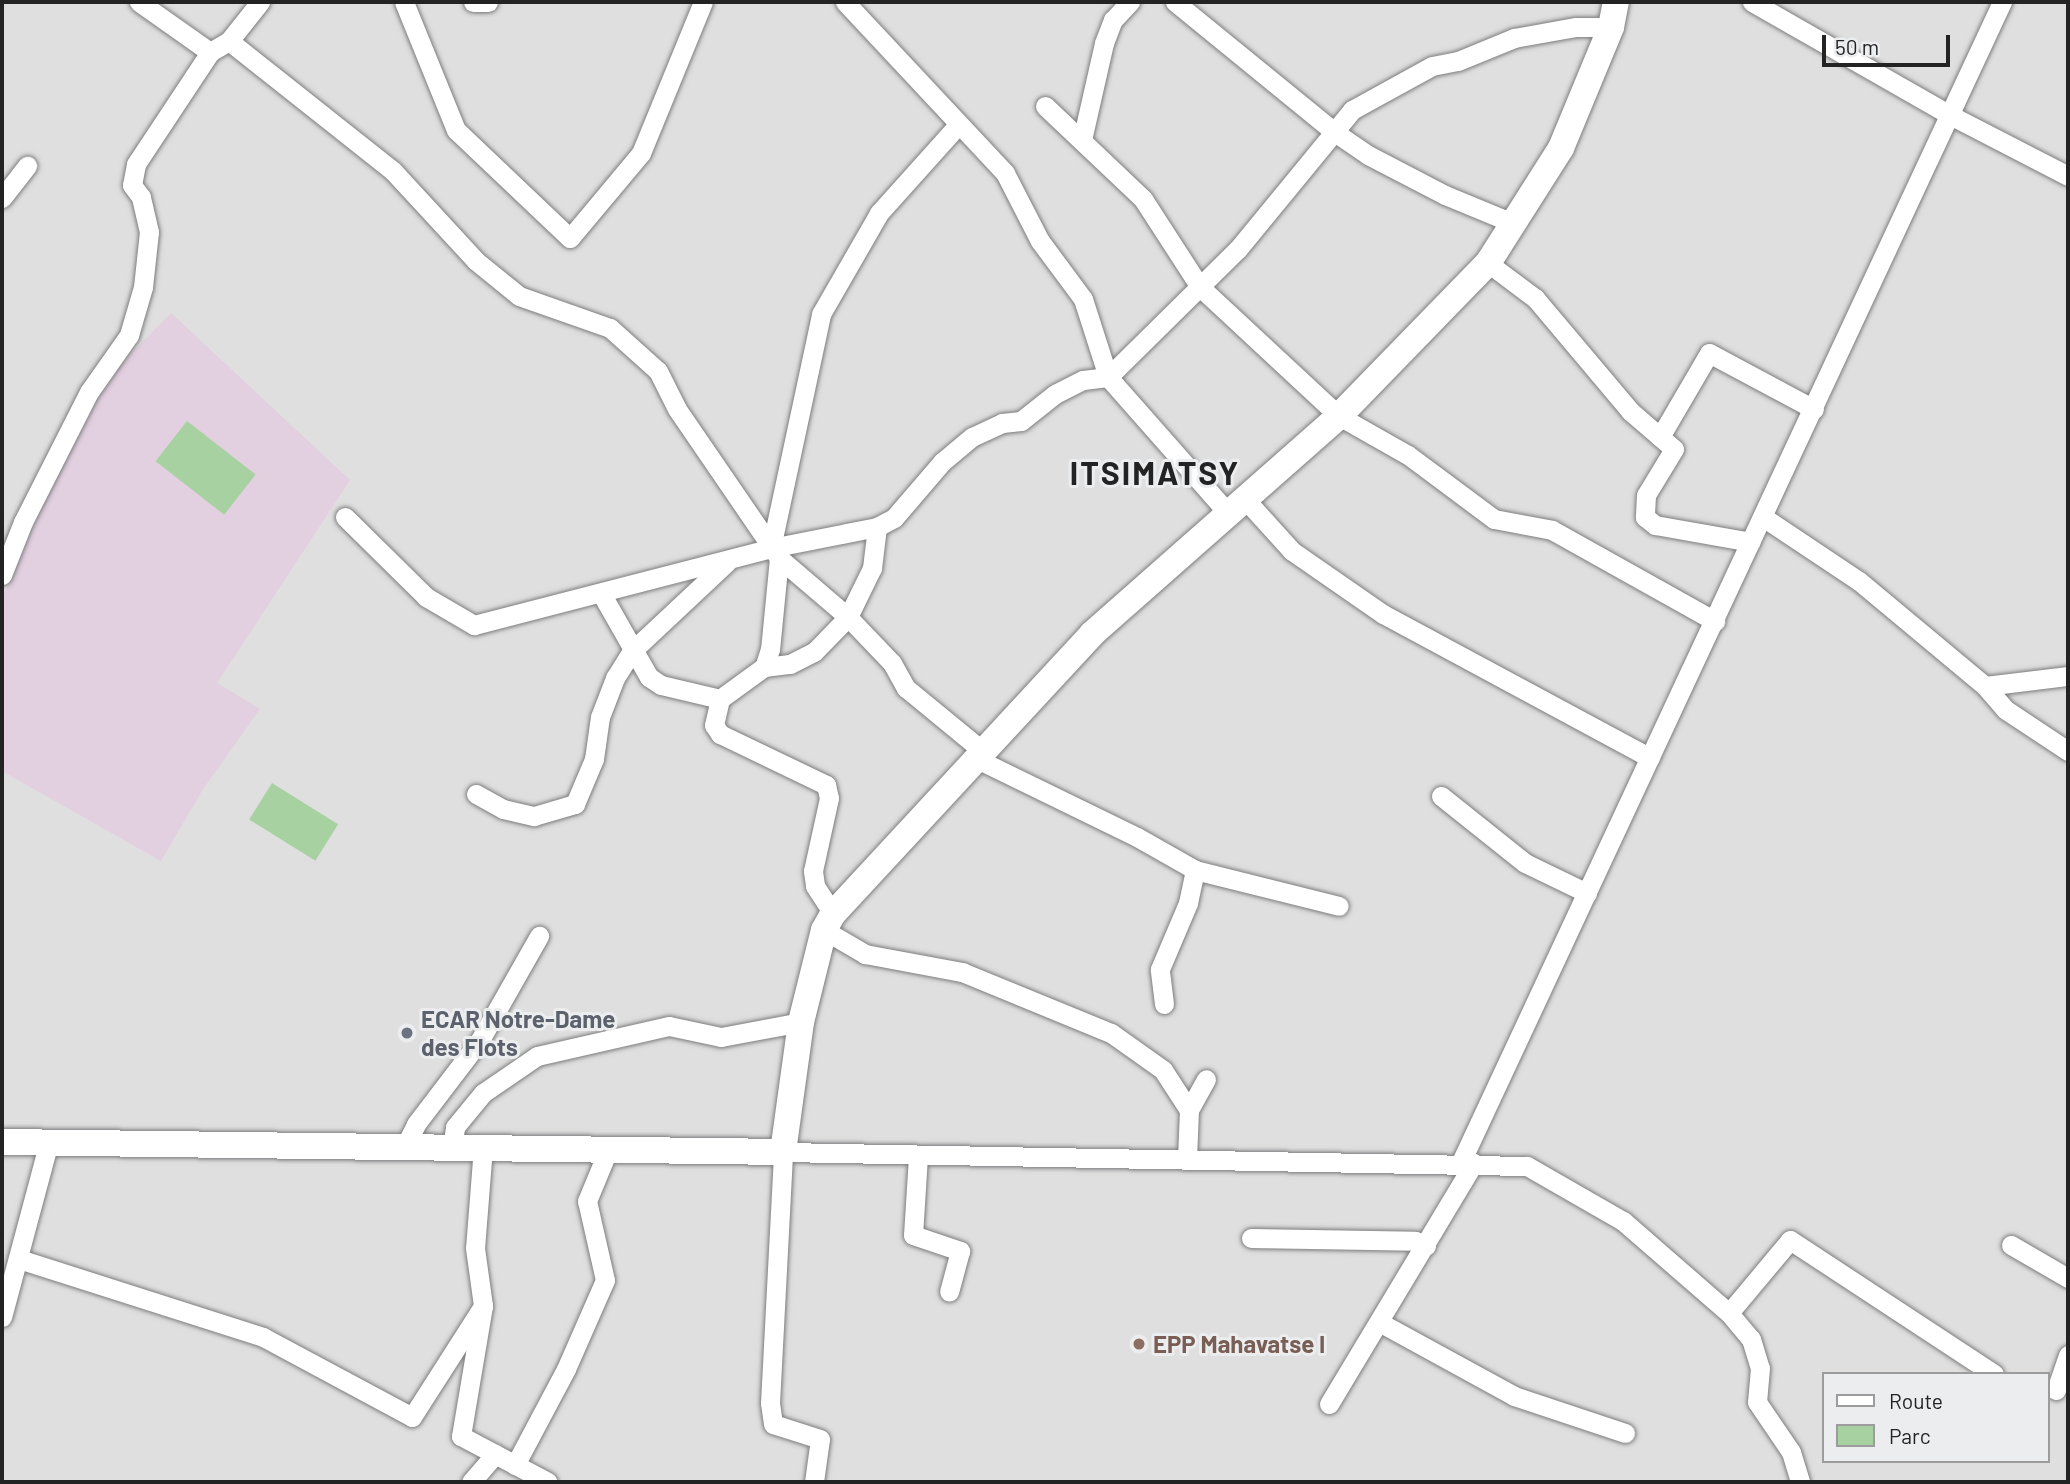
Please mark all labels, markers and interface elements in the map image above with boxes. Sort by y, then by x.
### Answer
scale bar [1825,21,1953,65]
text: 50 m [1835,34,1879,59]
district label: ITSIMATSY [1071,453,1239,491]
place label: ECAR Notre-Dame des Flots [421,1005,615,1061]
marker: ECAR Notre-Dame des Flots [399,1025,415,1041]
place label: EPP Mahavatse I [1153,1330,1325,1358]
marker: EPP Mahavatse I [1131,1336,1147,1352]
legend [1822,1372,2049,1463]
text: Route [1889,1388,1943,1413]
text: Parc [1889,1423,1931,1448]

